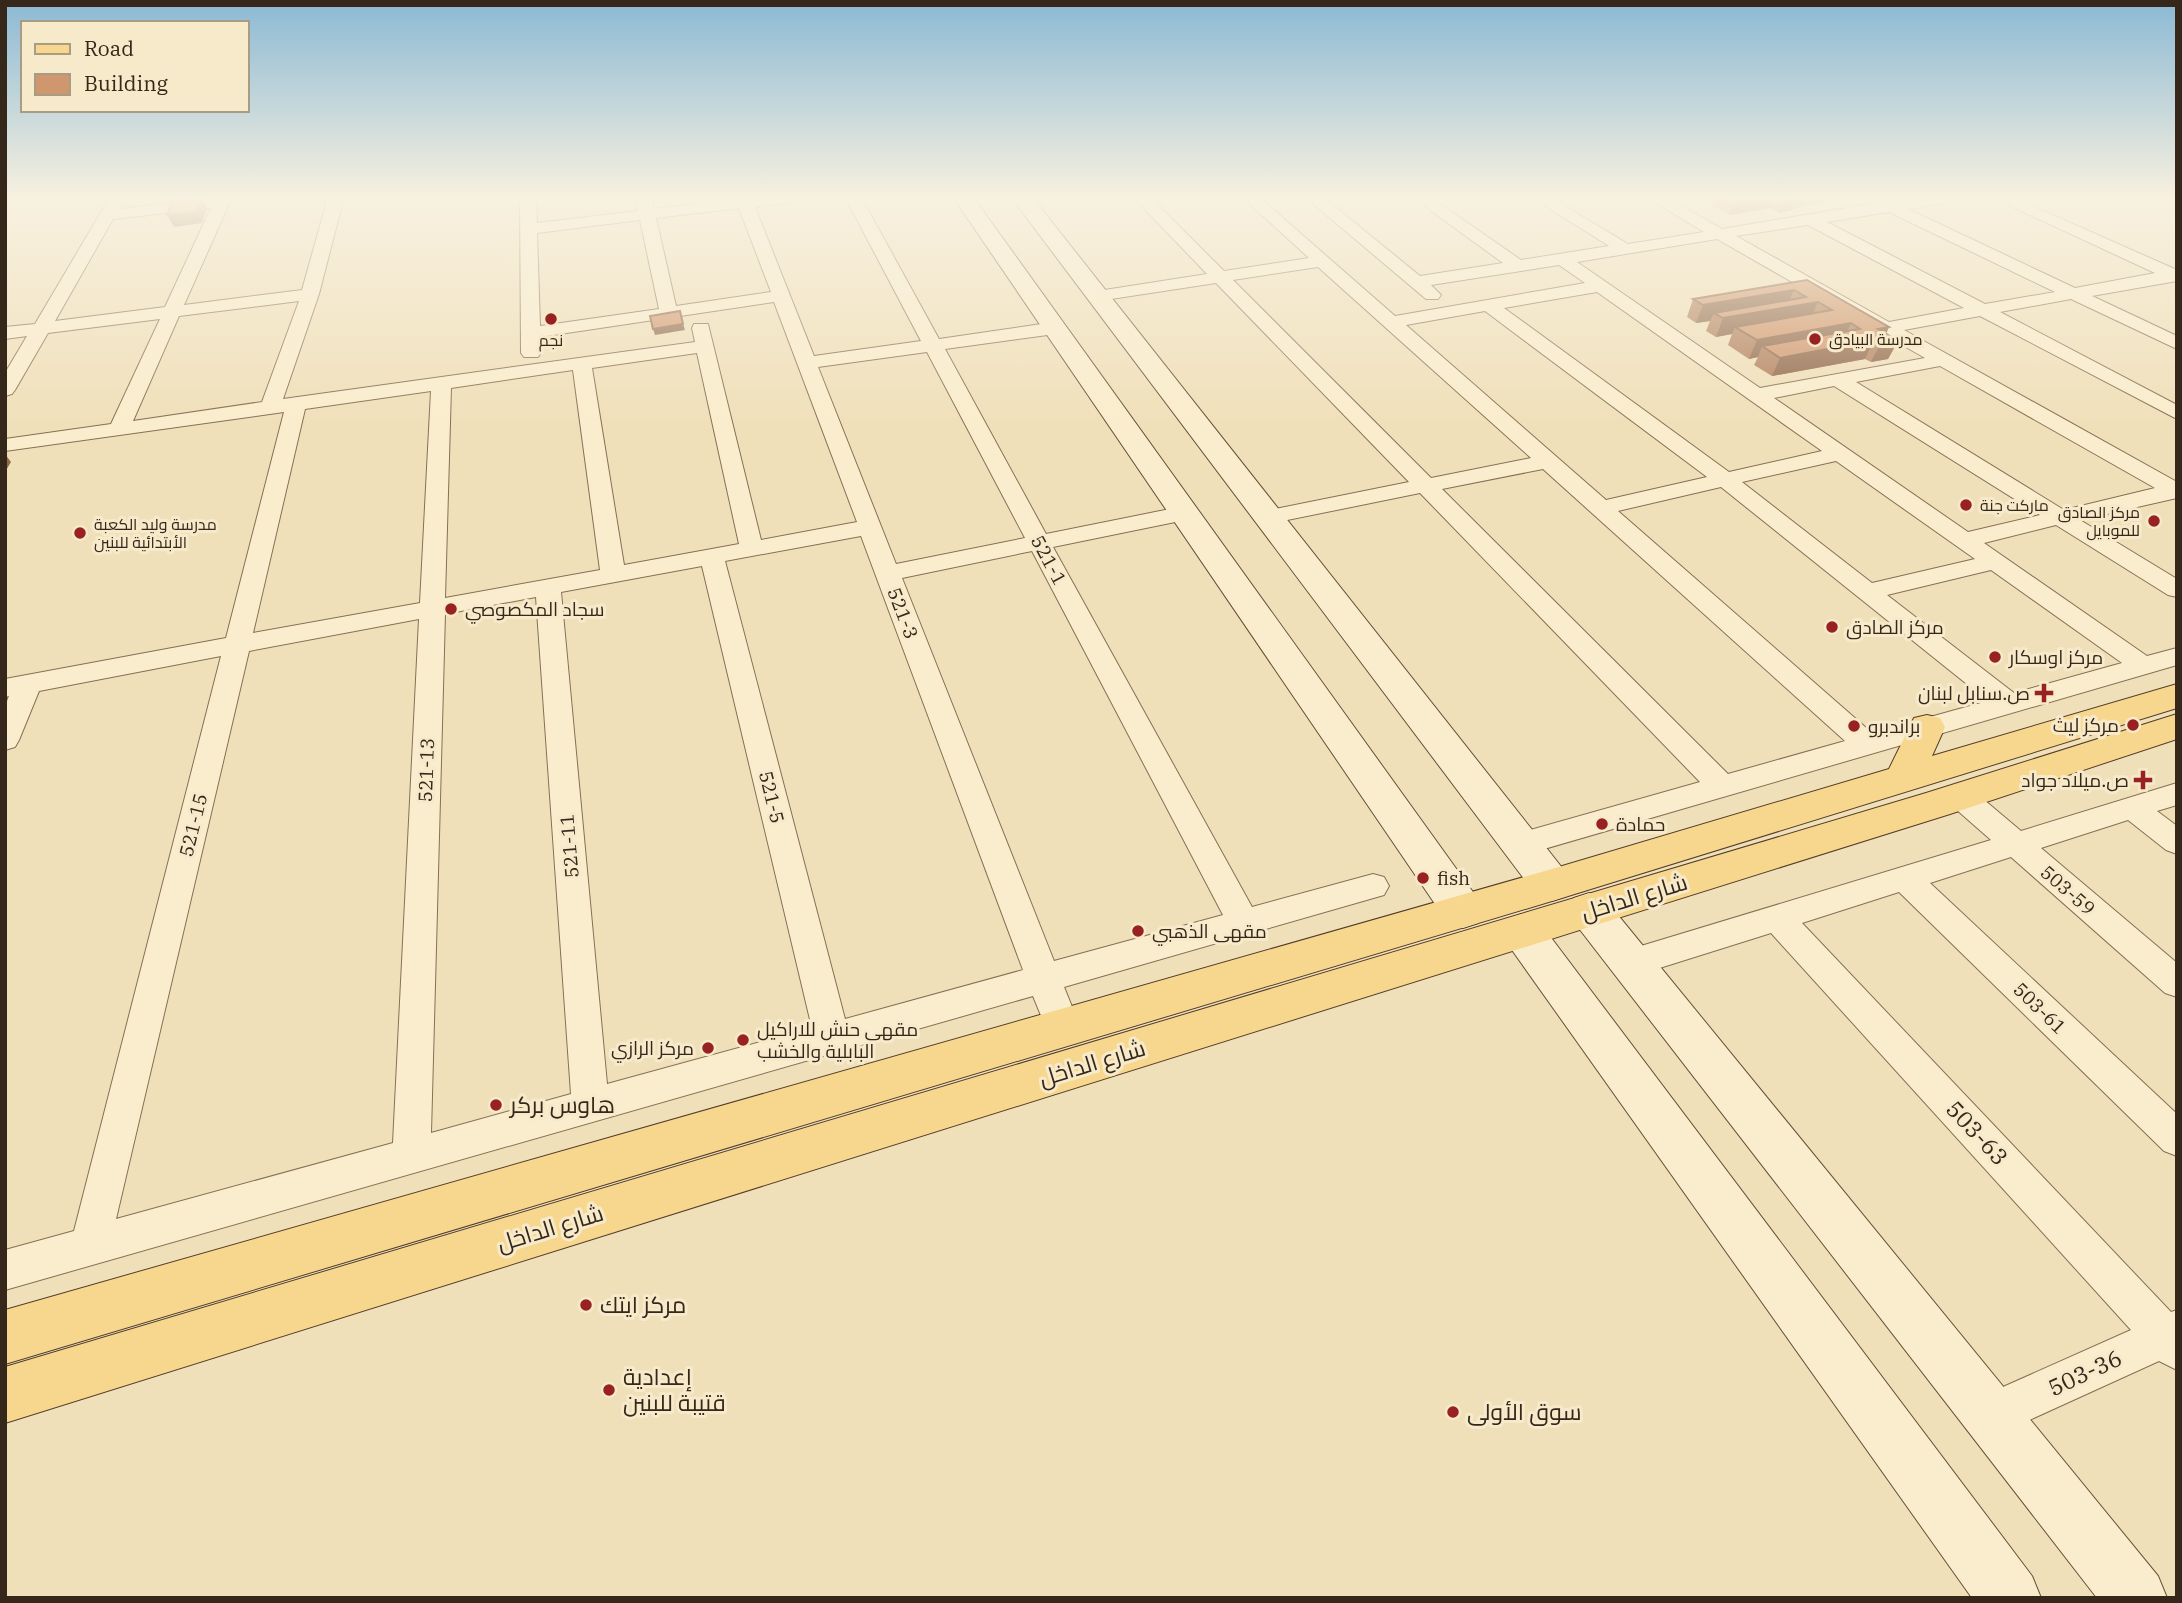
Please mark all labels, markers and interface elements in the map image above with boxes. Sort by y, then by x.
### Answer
legend [21,21,248,112]
text: Road [84,34,134,62]
text: Building [84,69,169,97]
marker: نجم [543,311,559,327]
place label: مدرسة البيادق [1829,329,1923,350]
place label: نجم [539,330,563,352]
marker: مدرسة البيادق [1807,331,1823,347]
place label: ماركت جنة [1980,495,2049,515]
marker: ماركت جنة [1958,497,1974,513]
place label: مركز الصادق للموبايل [2058,502,2140,541]
marker: مركز الصادق للموبايل [2146,513,2162,529]
place label: مدرسة وليد الكعبة الأبتدائية للبنين [94,514,217,553]
marker: مدرسة وليد الكعبة الأبتدائية للبنين [72,525,88,541]
street label: 521-1 [1026,531,1072,589]
street label: 521-3 [882,584,924,642]
place label: سجاد المكصوصي [465,597,604,624]
marker: سجاد المكصوصي [443,601,459,617]
place label: مركز الصادق [1846,615,1944,640]
marker: مركز الصادق [1824,619,1840,635]
place label: مركز اوسكار [2008,645,2103,669]
marker: مركز اوسكار [1987,649,2003,665]
place label: ص.سنابل لبنان [1918,681,2030,705]
marker: ص.سنابل لبنان [2036,685,2052,701]
place label: مركز ليث [2053,713,2119,737]
place label: براندبرو [1868,714,1920,738]
marker: مركز ليث [2125,717,2141,733]
marker: براندبرو [1846,718,1862,734]
street label: 521-13 [413,737,439,803]
street label: 521-5 [754,768,790,826]
place label: ص.ميلاد جواد [2021,768,2129,792]
marker: ص.ميلاد جواد [2135,772,2151,788]
street label: 521-15 [174,791,212,859]
place label: حمادة [1616,812,1665,836]
street label: 521-11 [554,813,584,879]
marker: حمادة [1594,816,1610,832]
street label: 503-59 [2036,860,2100,920]
place label: fish [1437,866,1470,890]
street label: شارع الداخل [1577,866,1691,928]
marker: fish [1415,870,1431,886]
place label: مقهى الذهبي [1152,919,1267,946]
marker: مقهى الذهبي [1130,923,1146,939]
street label: 503-61 [2008,977,2072,1039]
place label: مقهى حنش للاراكيل البابلية والخشب [757,1017,918,1063]
marker: مقهى حنش للاراكيل البابلية والخشب [735,1032,751,1048]
street label: شارع الداخل [1035,1032,1149,1094]
place label: مركز الرازي [611,1036,694,1063]
marker: مركز الرازي [700,1040,716,1056]
place label: هاوس بركر [508,1089,615,1119]
street label: 503-63 [1940,1094,2015,1171]
marker: هاوس بركر [488,1097,504,1113]
street label: شارع الداخل [493,1197,607,1259]
place label: مركز ايتك [600,1289,686,1319]
marker: مركز ايتك [578,1297,594,1313]
street label: 503-36 [2043,1342,2126,1402]
place label: إعدادية قتيبة للبنين [623,1361,726,1417]
marker: إعدادية قتيبة للبنين [601,1382,617,1398]
place label: سوق الأولى [1467,1396,1582,1426]
marker: سوق الأولى [1445,1404,1461,1420]

